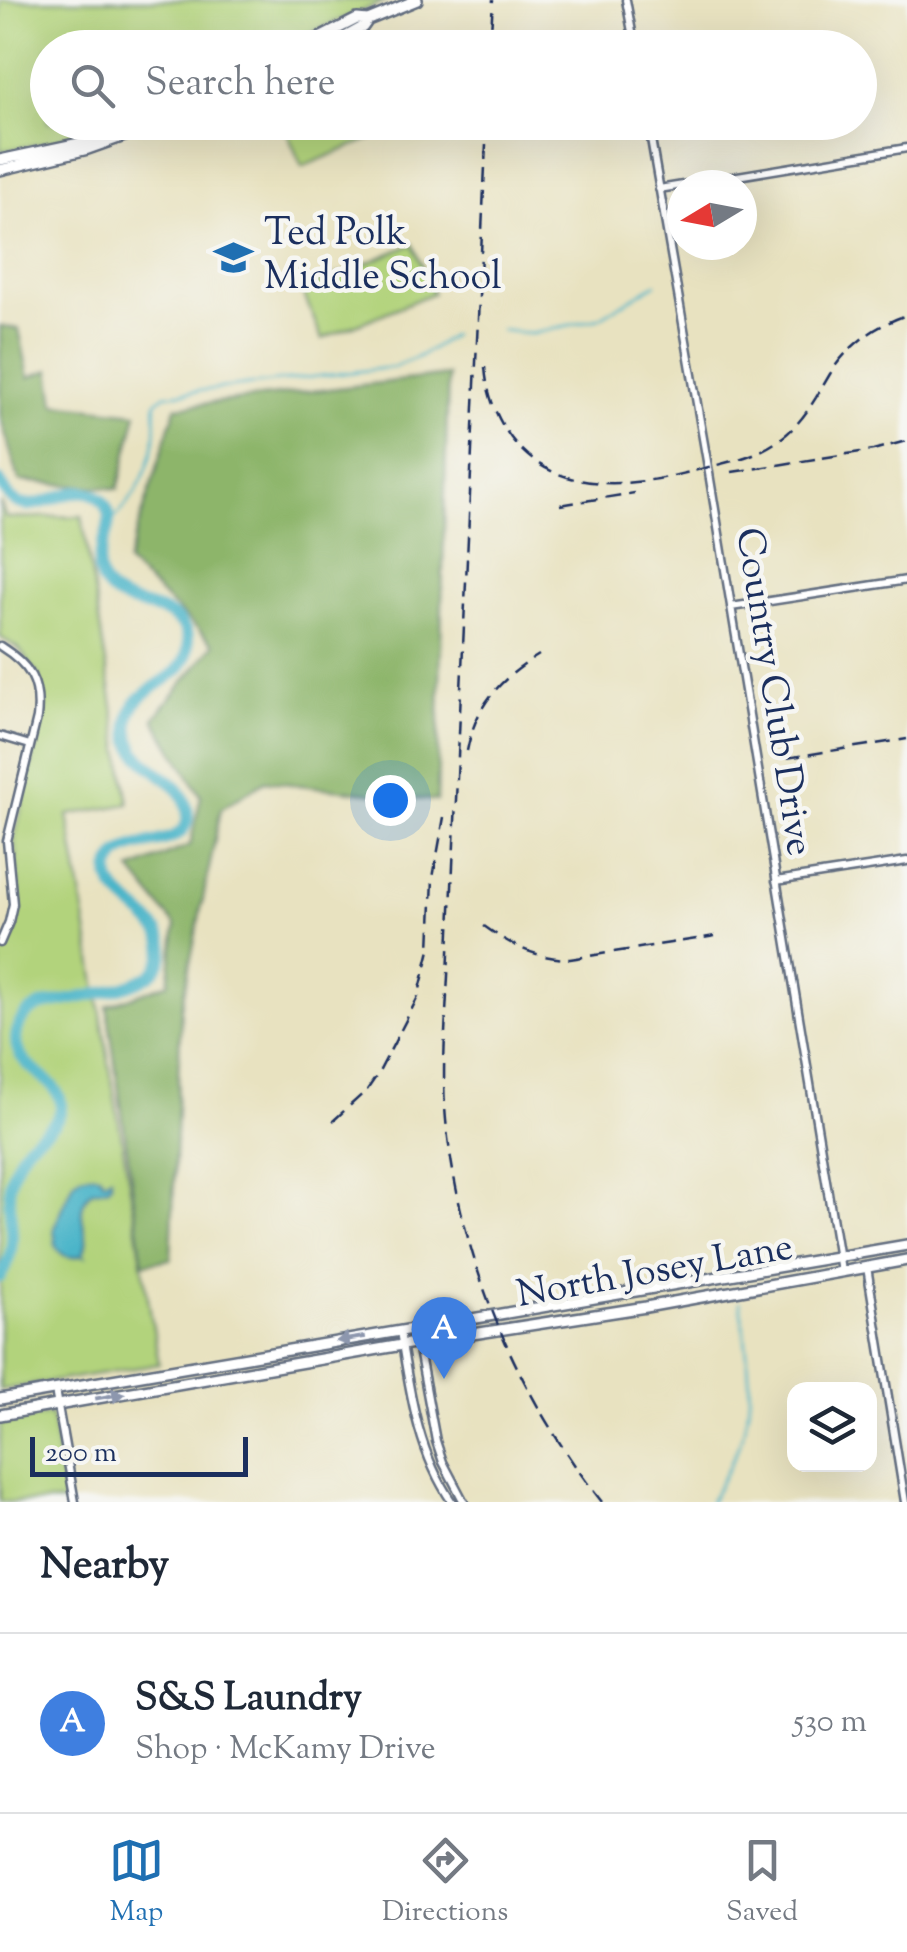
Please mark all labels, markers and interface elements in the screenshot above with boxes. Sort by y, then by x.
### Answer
search box [30,30,877,140]
icon: search [65,58,120,113]
text: Search here [145,58,336,112]
north arrow [667,170,757,260]
place label: Ted Polk Middle School [264,208,502,306]
school or university icon: Ted Polk Middle School [213,236,255,278]
street label: Country Club Drive [719,524,825,860]
your location [365,775,416,826]
street label: North Josey Lane [513,1222,797,1324]
pin: A [412,1296,476,1379]
one-way arrow [334,1332,366,1347]
map controls [787,1382,877,1472]
button: layers [787,1382,877,1472]
one-way arrow [95,1388,126,1403]
scale bar [30,1432,248,1476]
text: 200 m [45,1434,117,1474]
text: Nearby [40,1537,169,1597]
text: S&S Laundry [135,1673,362,1727]
text: A [60,1700,85,1746]
text: 530 m [793,1700,867,1746]
text: Shop · McKamy Drive [135,1727,436,1773]
tab: Map [109,1833,164,1933]
tab: Directions [382,1833,508,1933]
tab: Saved [726,1833,798,1933]

